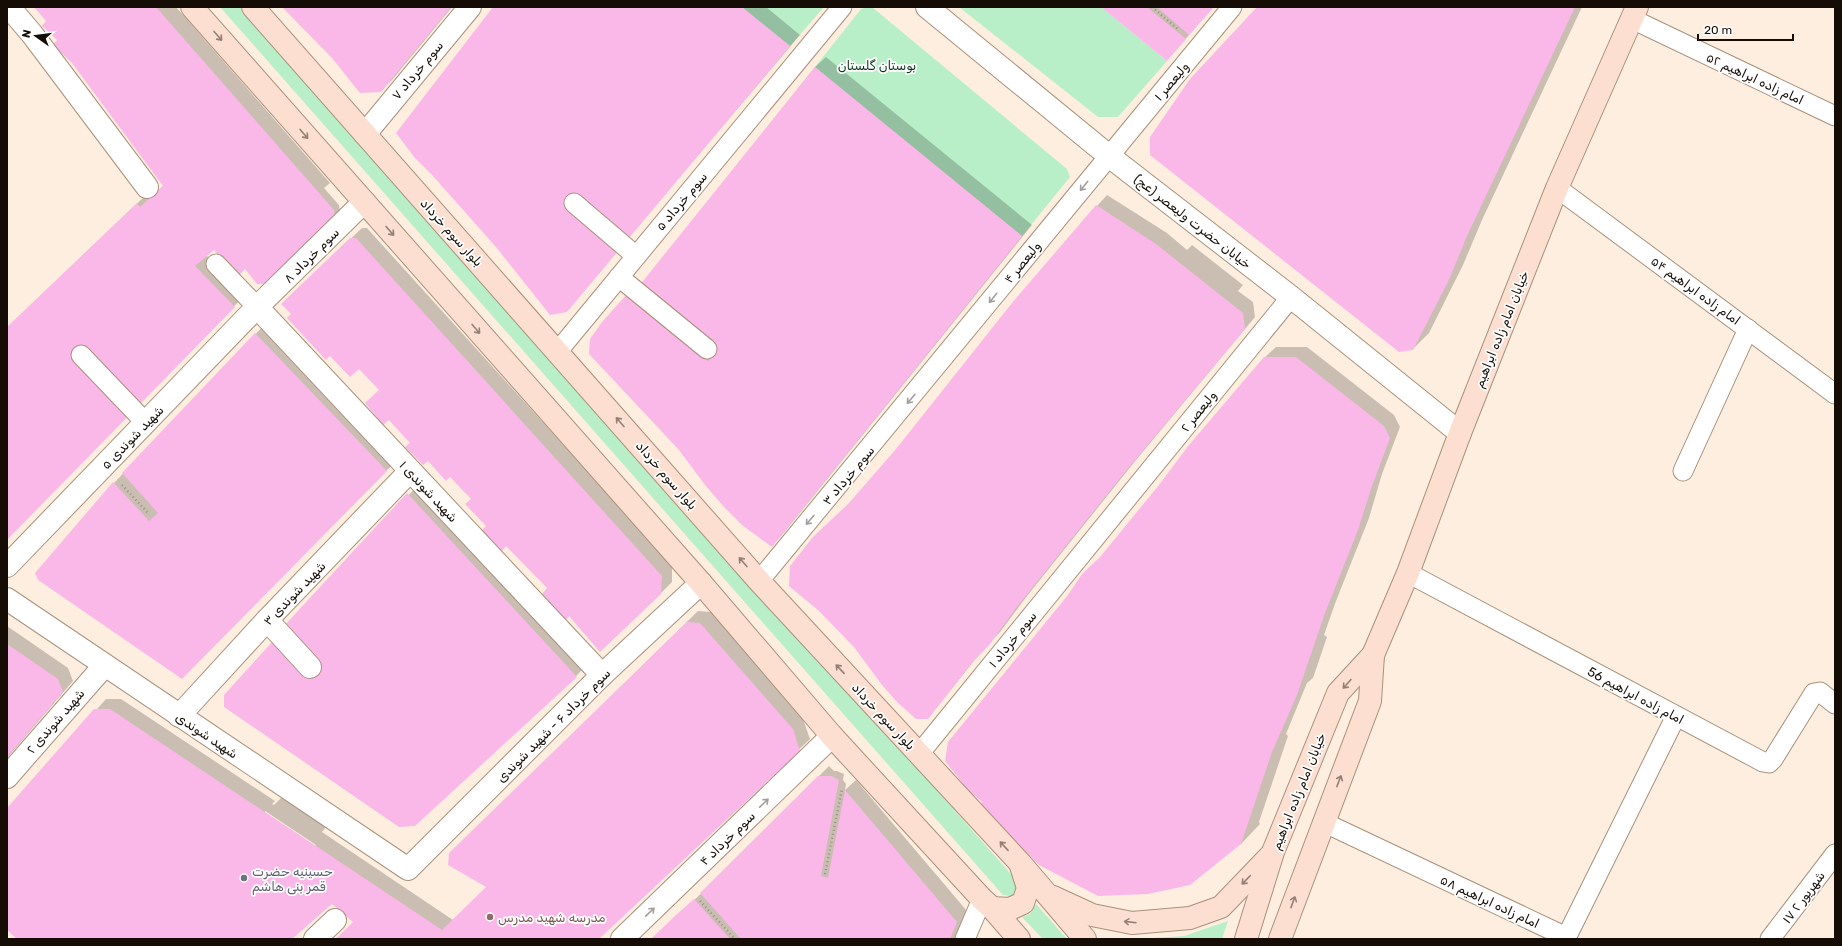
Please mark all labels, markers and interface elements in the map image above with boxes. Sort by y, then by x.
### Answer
north arrow [16,16,56,56]
scale bar [1698,16,1793,42]
text: 20 m [1704,23,1732,37]
text: N [20,28,34,39]
one-way arrow [213,31,222,42]
street label: سوم خرداد ۷ [388,38,447,103]
street label: امام زاده ابراهیم ۵۲ [1703,49,1806,109]
park label: بوستان گلستان [838,58,916,74]
street label: ولیعصر ۱ [1151,59,1193,104]
one-way arrow [299,129,308,139]
street label: سوم خرداد ۵ [652,169,711,234]
street label: خیابان حضرت ولیعصر (عج) [1130,171,1254,273]
one-way arrow [1080,180,1089,191]
street label: بلوار سوم خرداد [417,195,486,270]
street label: سوم خرداد ۸ [281,225,343,287]
one-way arrow [385,226,394,236]
street label: ولیعصر ۴ [1001,238,1045,287]
street label: امام زاده ابراهیم ۵۴ [1647,253,1743,329]
street label: خیابان امام زاده ابراهیم [1471,269,1533,390]
one-way arrow [989,292,998,303]
one-way arrow [471,323,480,333]
street label: ولیعصر ۲ [1177,388,1220,435]
one-way arrow [906,393,915,404]
street label: شهید شوندی ۵ [98,402,167,473]
one-way arrow [616,417,625,428]
street label: بلوار سوم خرداد [632,438,700,513]
street label: سوم خرداد ۳ [819,443,878,508]
street label: شهید شوندی ۱ [396,457,461,526]
one-way arrow [805,515,814,526]
one-way arrow [738,557,747,568]
street label: شهید شوندی ۳ [260,558,329,629]
street label: سوم خرداد ۱ [985,608,1040,671]
one-way arrow [836,664,845,674]
street label: امام زاده ابراهیم 56 [1585,664,1686,728]
street label: سوم خرداد ۶ - شهید شوندی [493,665,614,786]
one-way arrow [1342,679,1351,689]
street label: بلوار سوم خرداد [848,680,918,754]
street label: شهید شوندی ۲ [23,686,88,757]
street label: شهید شوندی [172,709,241,762]
street label: خیابان امام زاده ابراهیم [1268,731,1330,852]
one-way arrow [1335,775,1343,787]
one-way arrow [759,798,769,807]
street label: سوم خرداد ۴ [697,808,759,869]
one-way arrow [1000,841,1009,851]
place label: حسینیه حضرت قمر بنی هاشم [252,864,333,895]
street label: ۱۷ شهریور ۲ [1779,868,1829,927]
street label: امام زاده ابراهیم ۵۸ [1437,872,1542,932]
marker: حسینیه حضرت قمر بنی هاشم [239,873,249,883]
one-way arrow [1241,875,1251,885]
one-way arrow [1290,896,1297,909]
one-way arrow [645,907,655,917]
place label: مدرسه شهید مدرس [498,910,606,926]
marker: مدرسه شهید مدرس [485,912,495,922]
one-way arrow [1124,918,1137,926]

